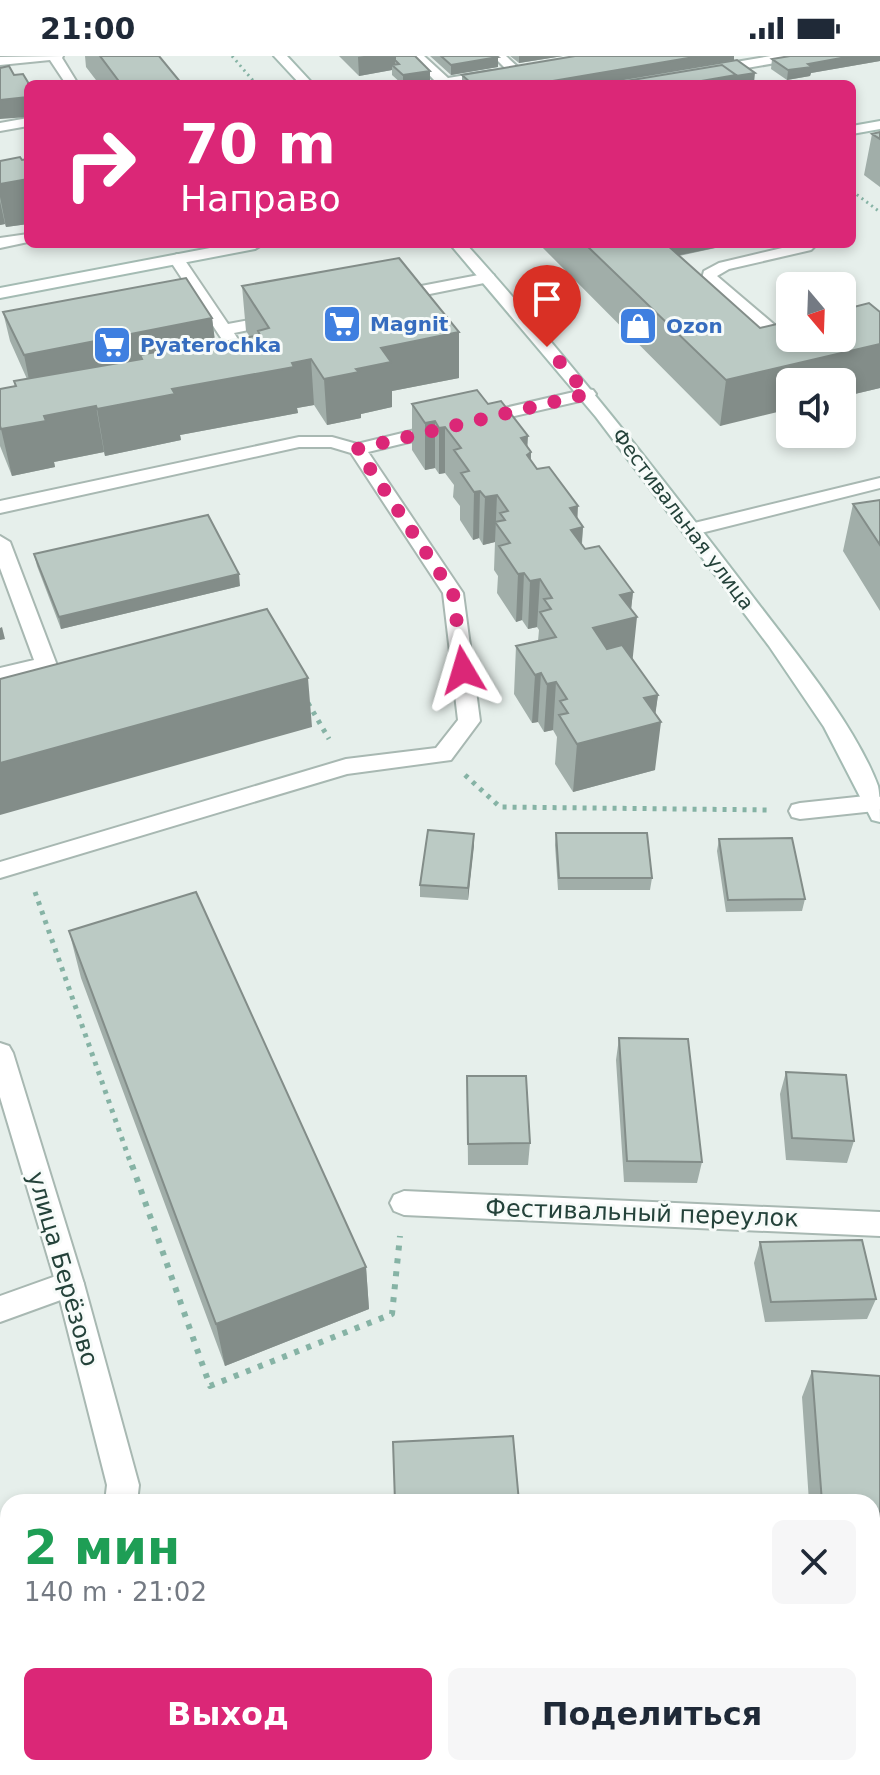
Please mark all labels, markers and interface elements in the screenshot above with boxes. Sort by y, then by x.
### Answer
text: 21:00 [40,11,136,46]
text: 70 m [180,111,336,176]
icon: right [48,112,152,216]
text: Направо [180,178,341,219]
pin [513,265,581,347]
north arrow [776,272,856,352]
map controls [776,272,856,448]
icon: arrive [525,277,569,321]
supermarket icon: Magnit [321,303,363,345]
shop icon: Ozon [617,305,659,347]
place label: Magnit [370,312,449,336]
place label: Ozon [666,314,723,338]
supermarket icon: Pyaterochka [91,324,133,366]
place label: Pyaterochka [140,333,281,357]
button: sound [776,368,856,448]
street label: Фестивальная улица [607,424,759,614]
position arrow [421,628,505,712]
street label: улица Берёзово [22,1168,104,1370]
street label: Фестивальный переулок [485,1194,799,1232]
text: 2 мин [24,1519,180,1575]
button: close [772,1520,856,1604]
text: 140 m · 21:02 [24,1577,207,1607]
button: Выход [24,1668,432,1760]
button: Поделиться [448,1668,856,1760]

